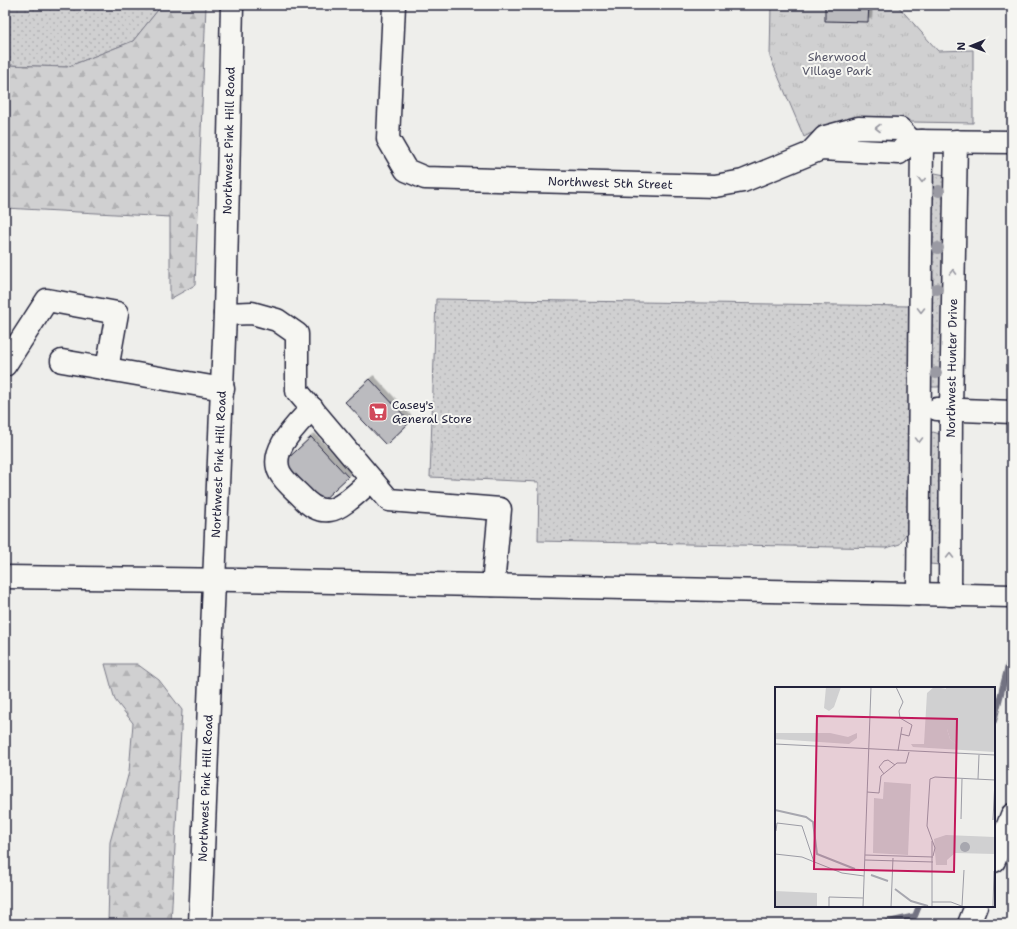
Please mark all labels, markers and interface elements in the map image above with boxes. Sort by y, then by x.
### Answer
north arrow [951,26,991,66]
text: N [954,41,969,51]
park label: Sherwood Village Park [802,49,872,79]
street label: Northwest Pink Hill Road [219,66,239,215]
one-way arrow [875,124,881,132]
street label: Northwest 5th Street [548,173,673,193]
one-way arrow [918,177,926,183]
one-way arrow [949,269,958,275]
street label: Northwest Hunter Drive [943,298,961,438]
one-way arrow [916,307,925,313]
street label: Northwest Pink Hill Road [208,390,230,538]
place label: Casey's General Store [392,397,472,427]
supermarket icon: Casey's General Store [367,401,389,423]
one-way arrow [915,437,923,443]
one-way arrow [946,553,954,559]
inset map [775,687,995,907]
street label: Northwest Pink Hill Road [195,714,217,862]

